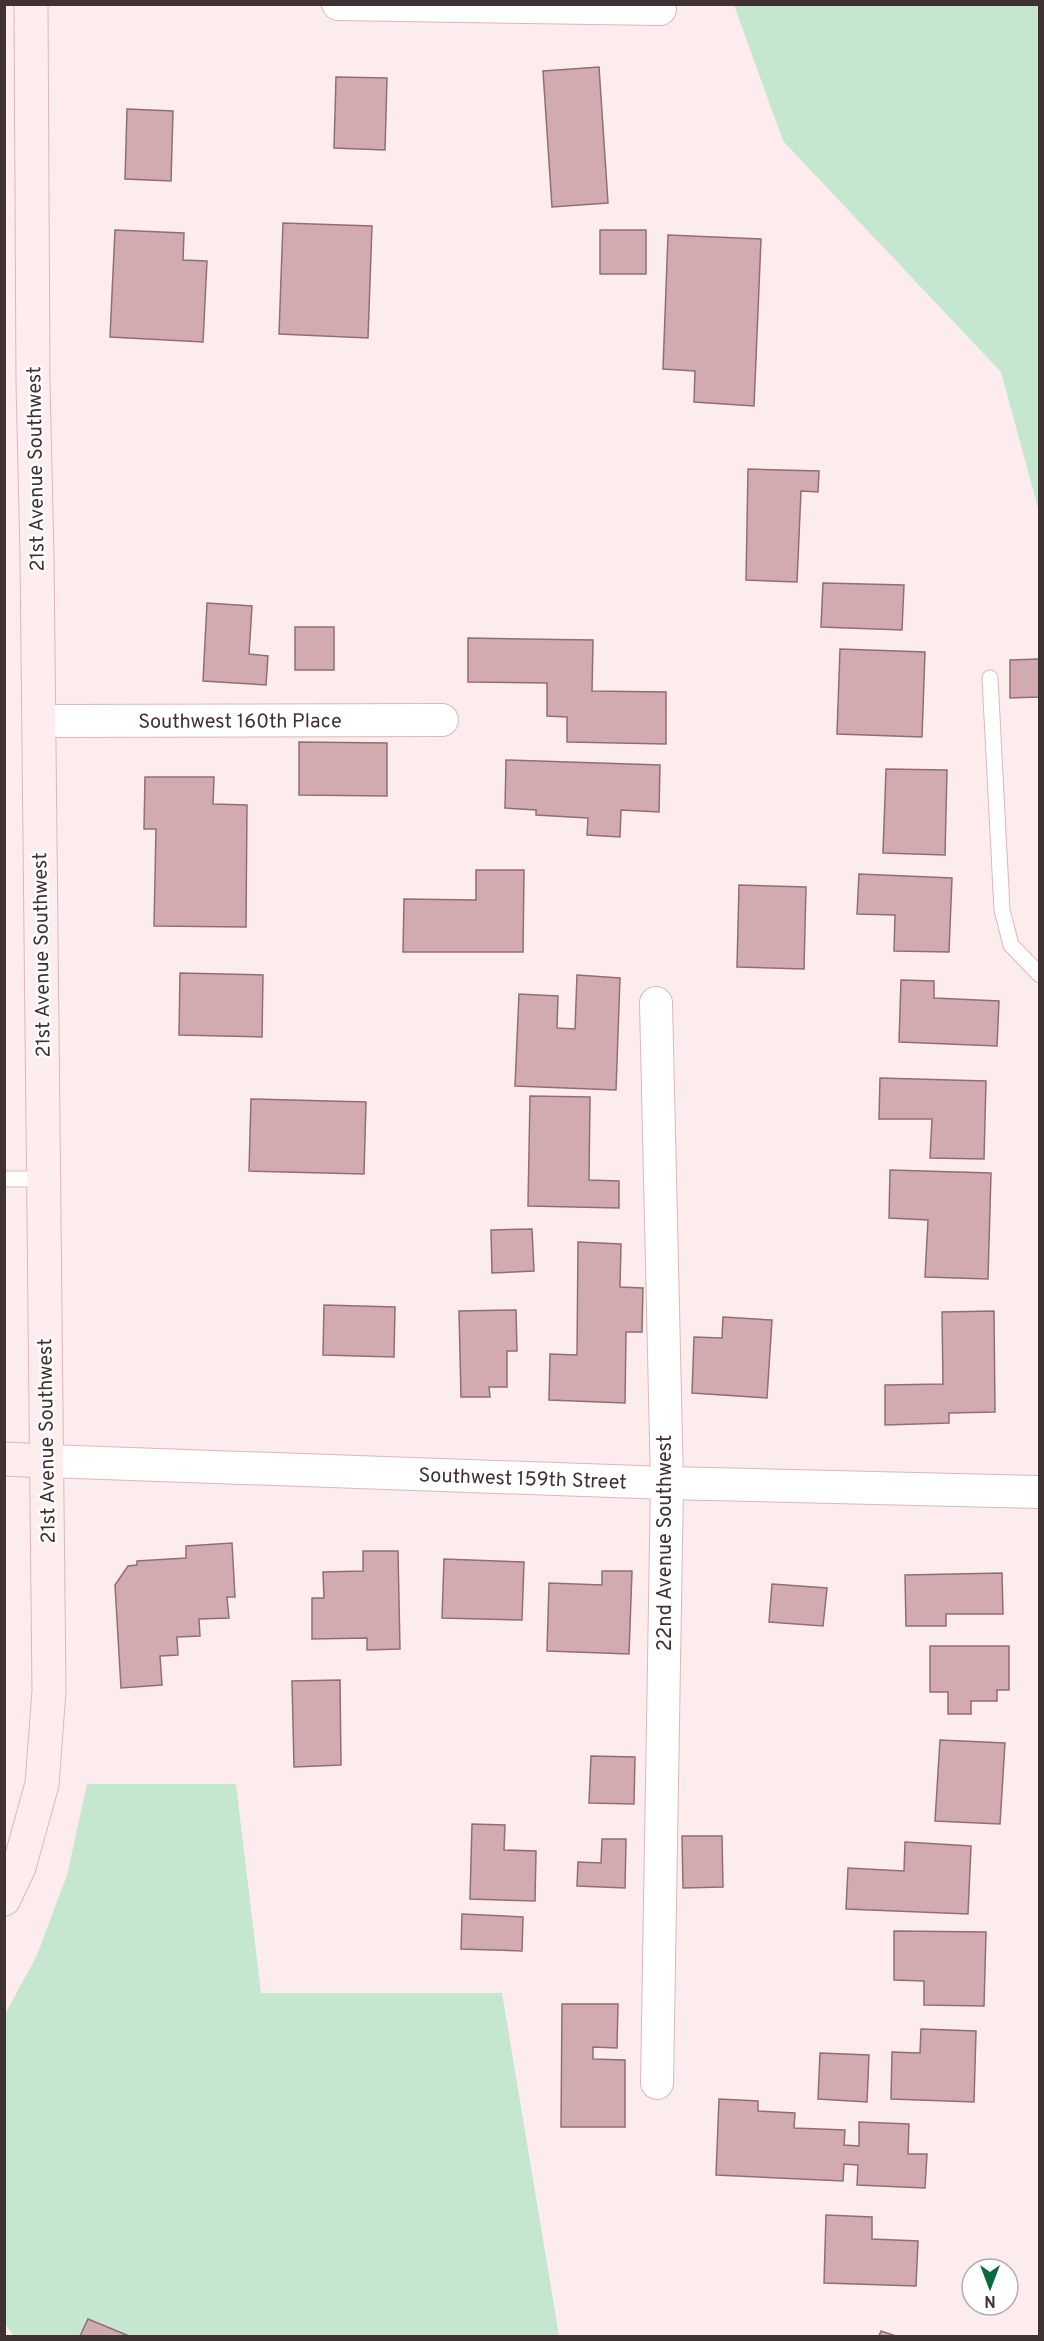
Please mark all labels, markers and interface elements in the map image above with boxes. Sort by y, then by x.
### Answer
street label: 21st Avenue Southwest [22,366,52,572]
street label: Southwest 160th Place [138,709,342,736]
street label: 21st Avenue Southwest [28,852,58,1058]
street label: 21st Avenue Southwest [33,1338,63,1544]
street label: 22nd Avenue Southwest [653,1435,679,1651]
street label: Southwest 159th Street [418,1463,627,1497]
north arrow [960,2257,1020,2317]
text: N [984,2290,996,2310]

